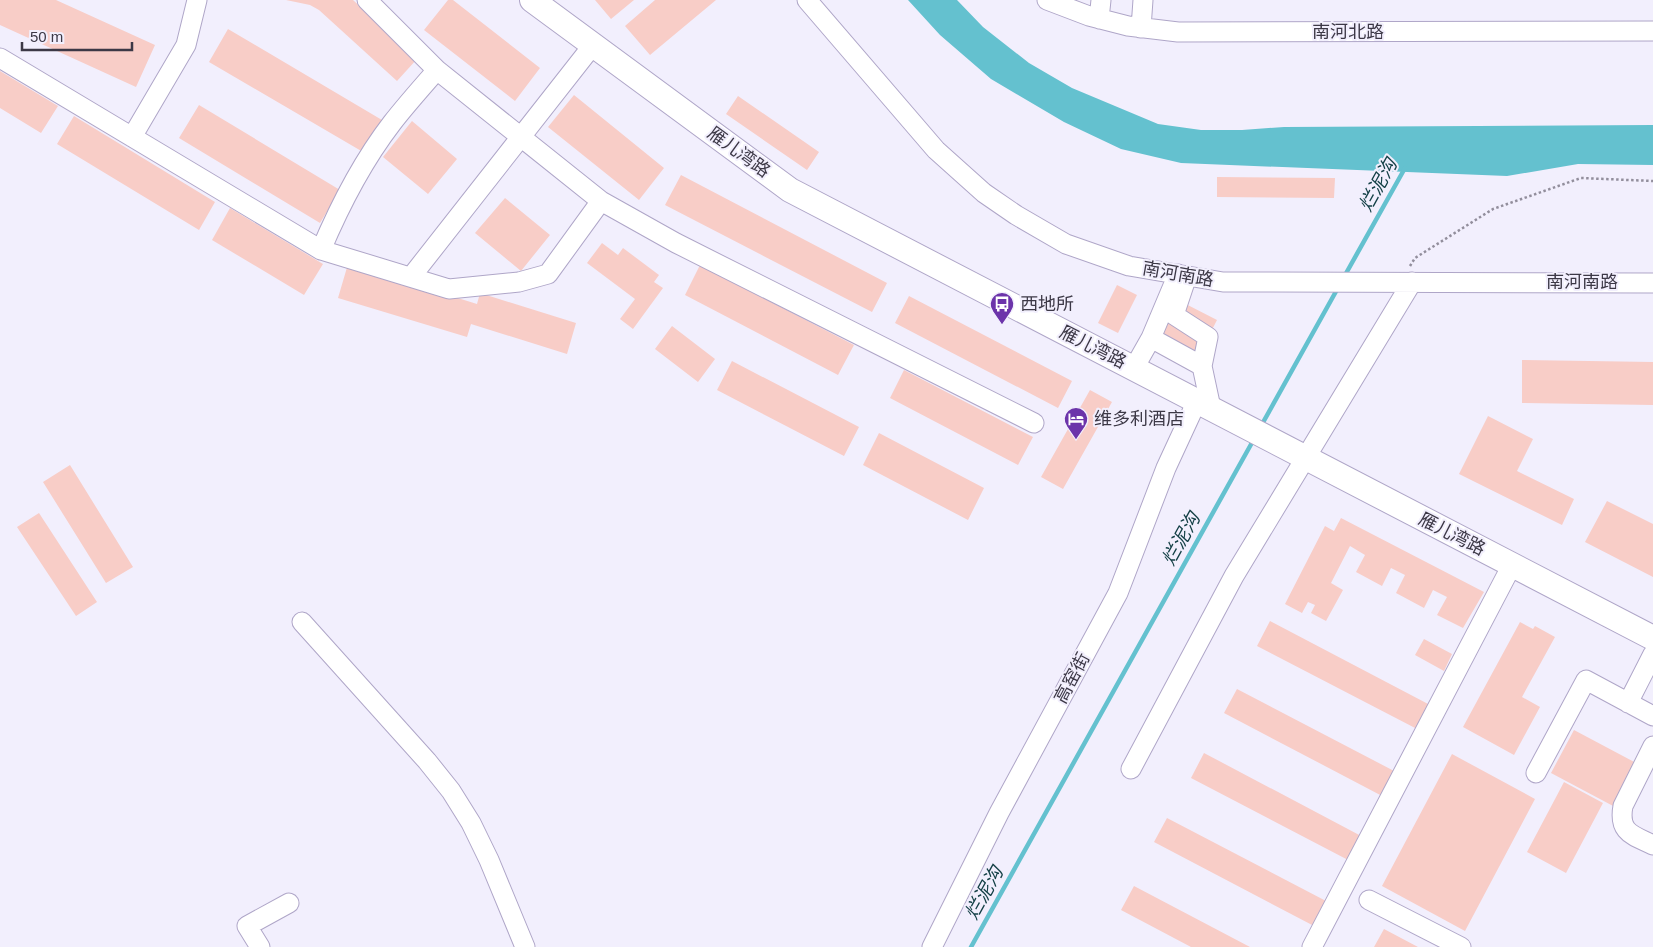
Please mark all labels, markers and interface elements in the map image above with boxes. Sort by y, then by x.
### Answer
scale bar [22,20,132,52]
street label: 南河北路 [1312,22,1384,42]
text: 50 m [30,28,63,45]
street label: 雁儿湾路 [704,123,774,181]
water label: 烂泥沟 [1355,153,1402,215]
street label: 南河南路 [1141,258,1215,290]
street label: 南河南路 [1546,272,1618,292]
bus stop icon: 西地所 [989,291,1015,325]
place label: 西地所 [1020,294,1074,314]
street label: 雁儿湾路 [1056,322,1130,372]
hotel icon: 维多利酒店 [1063,406,1089,440]
place label: 维多利酒店 [1094,409,1184,429]
water label: 烂泥沟 [1158,507,1205,569]
street label: 雁儿湾路 [1415,509,1489,559]
street label: 高窑街 [1050,649,1094,707]
water label: 烂泥沟 [961,861,1008,923]

